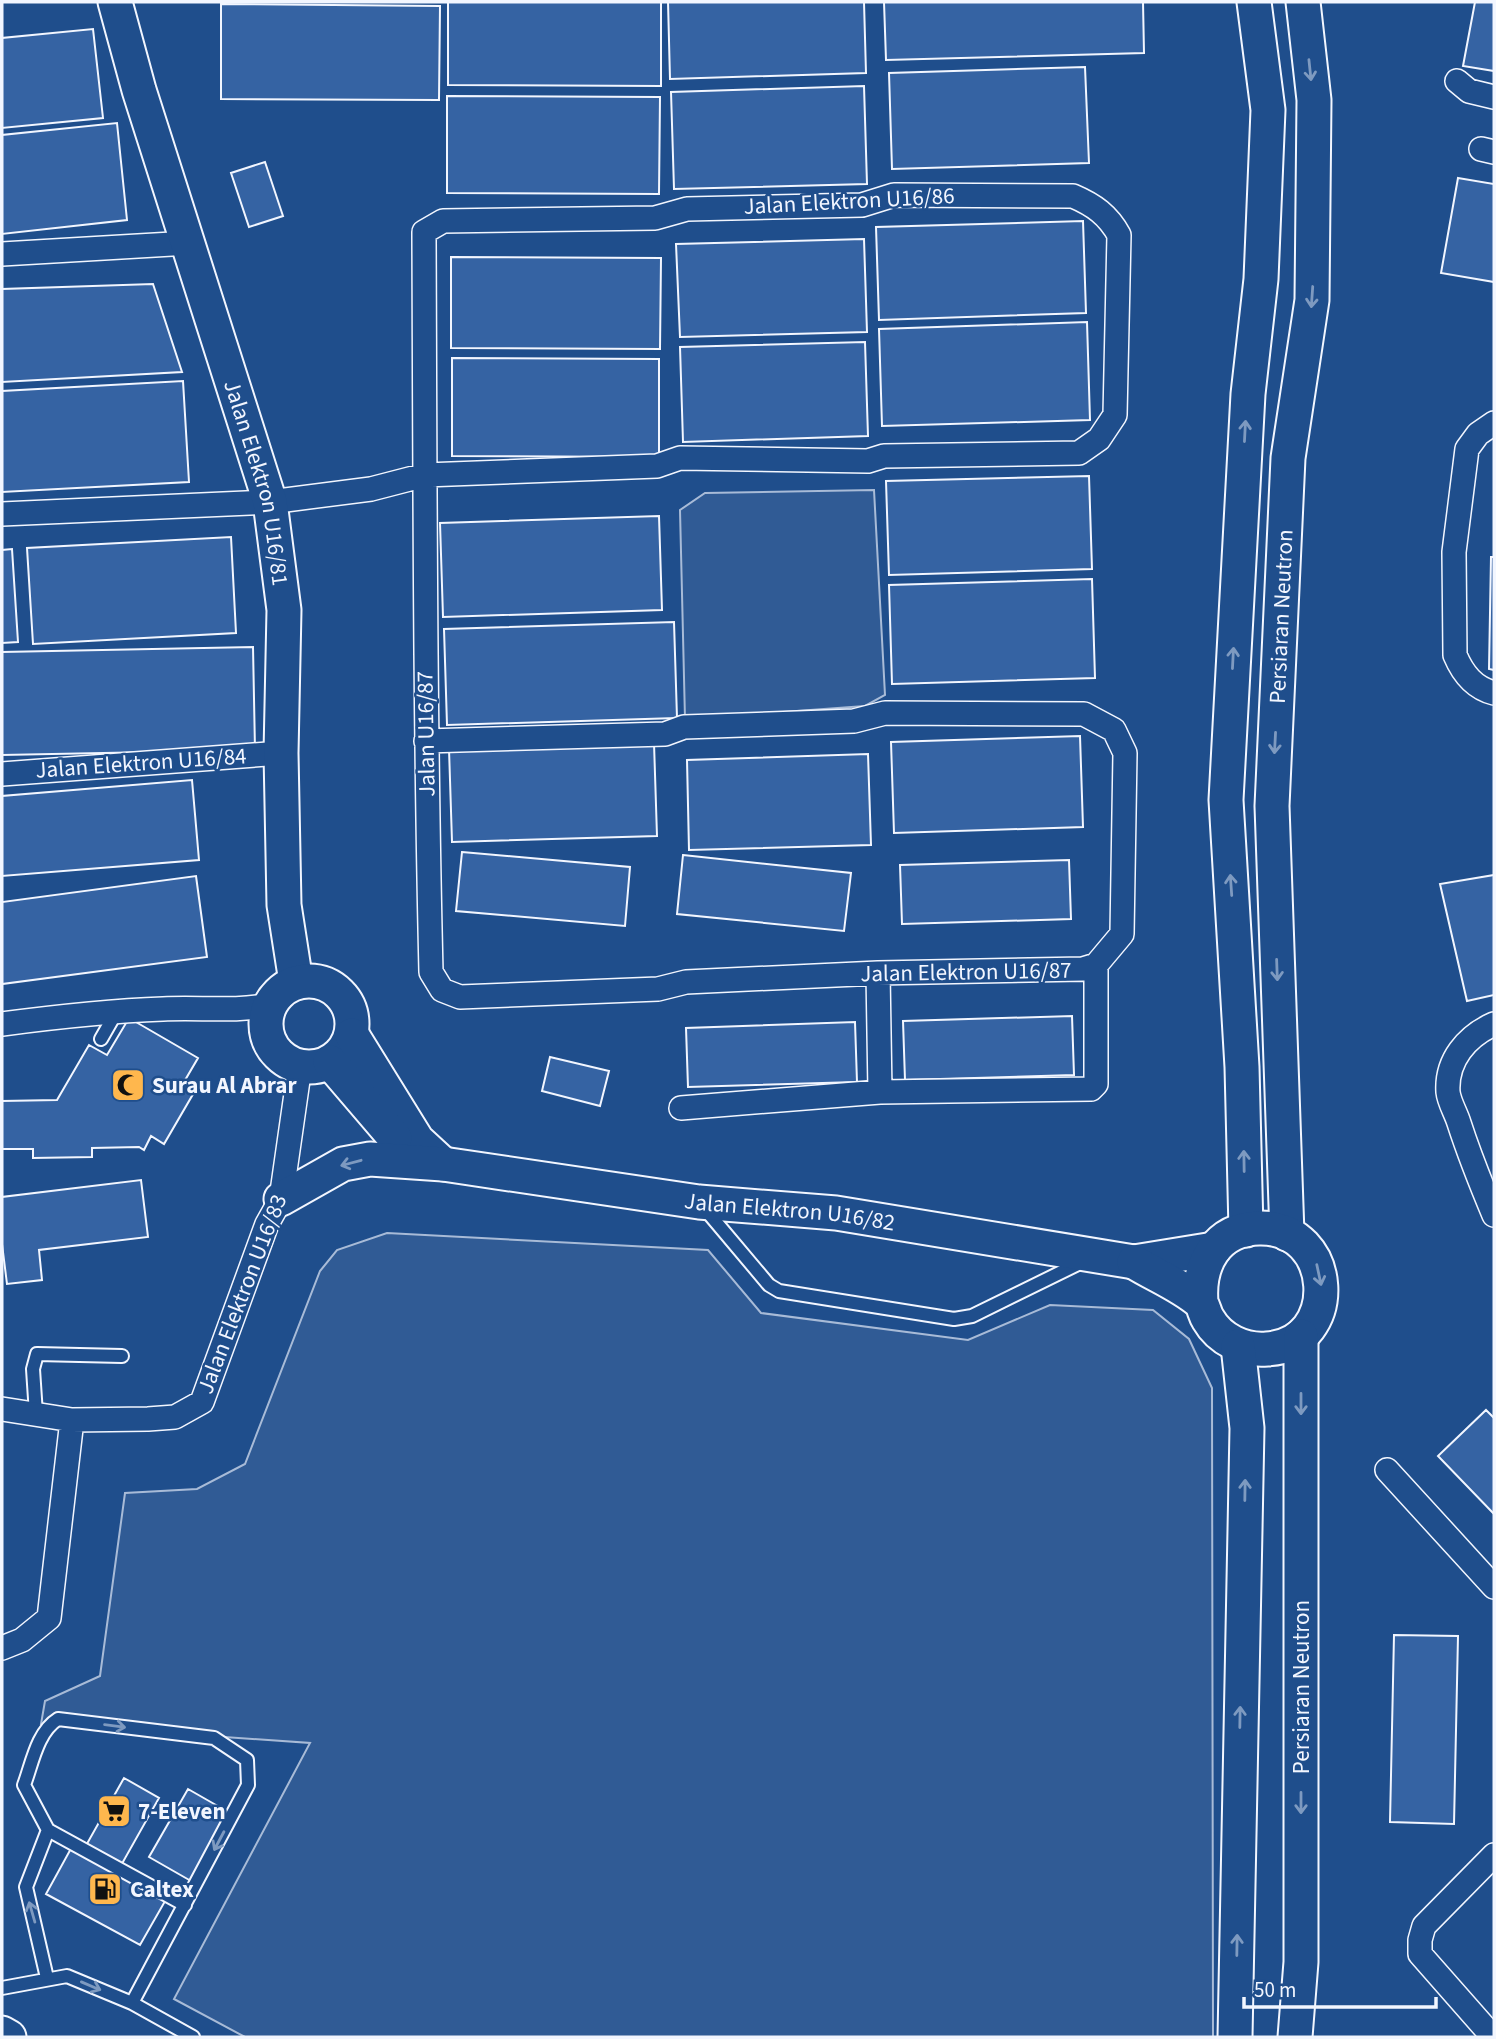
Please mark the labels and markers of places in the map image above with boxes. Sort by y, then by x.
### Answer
mosque icon: Surau Al Abrar [109,1066,147,1104]
place label: Surau Al Abrar [152,1069,297,1102]
supermarket icon: 7-Eleven [95,1792,133,1830]
place label: 7-Eleven [138,1795,226,1828]
fuel station icon: Caltex [86,1870,124,1908]
place label: Caltex [130,1873,194,1906]

